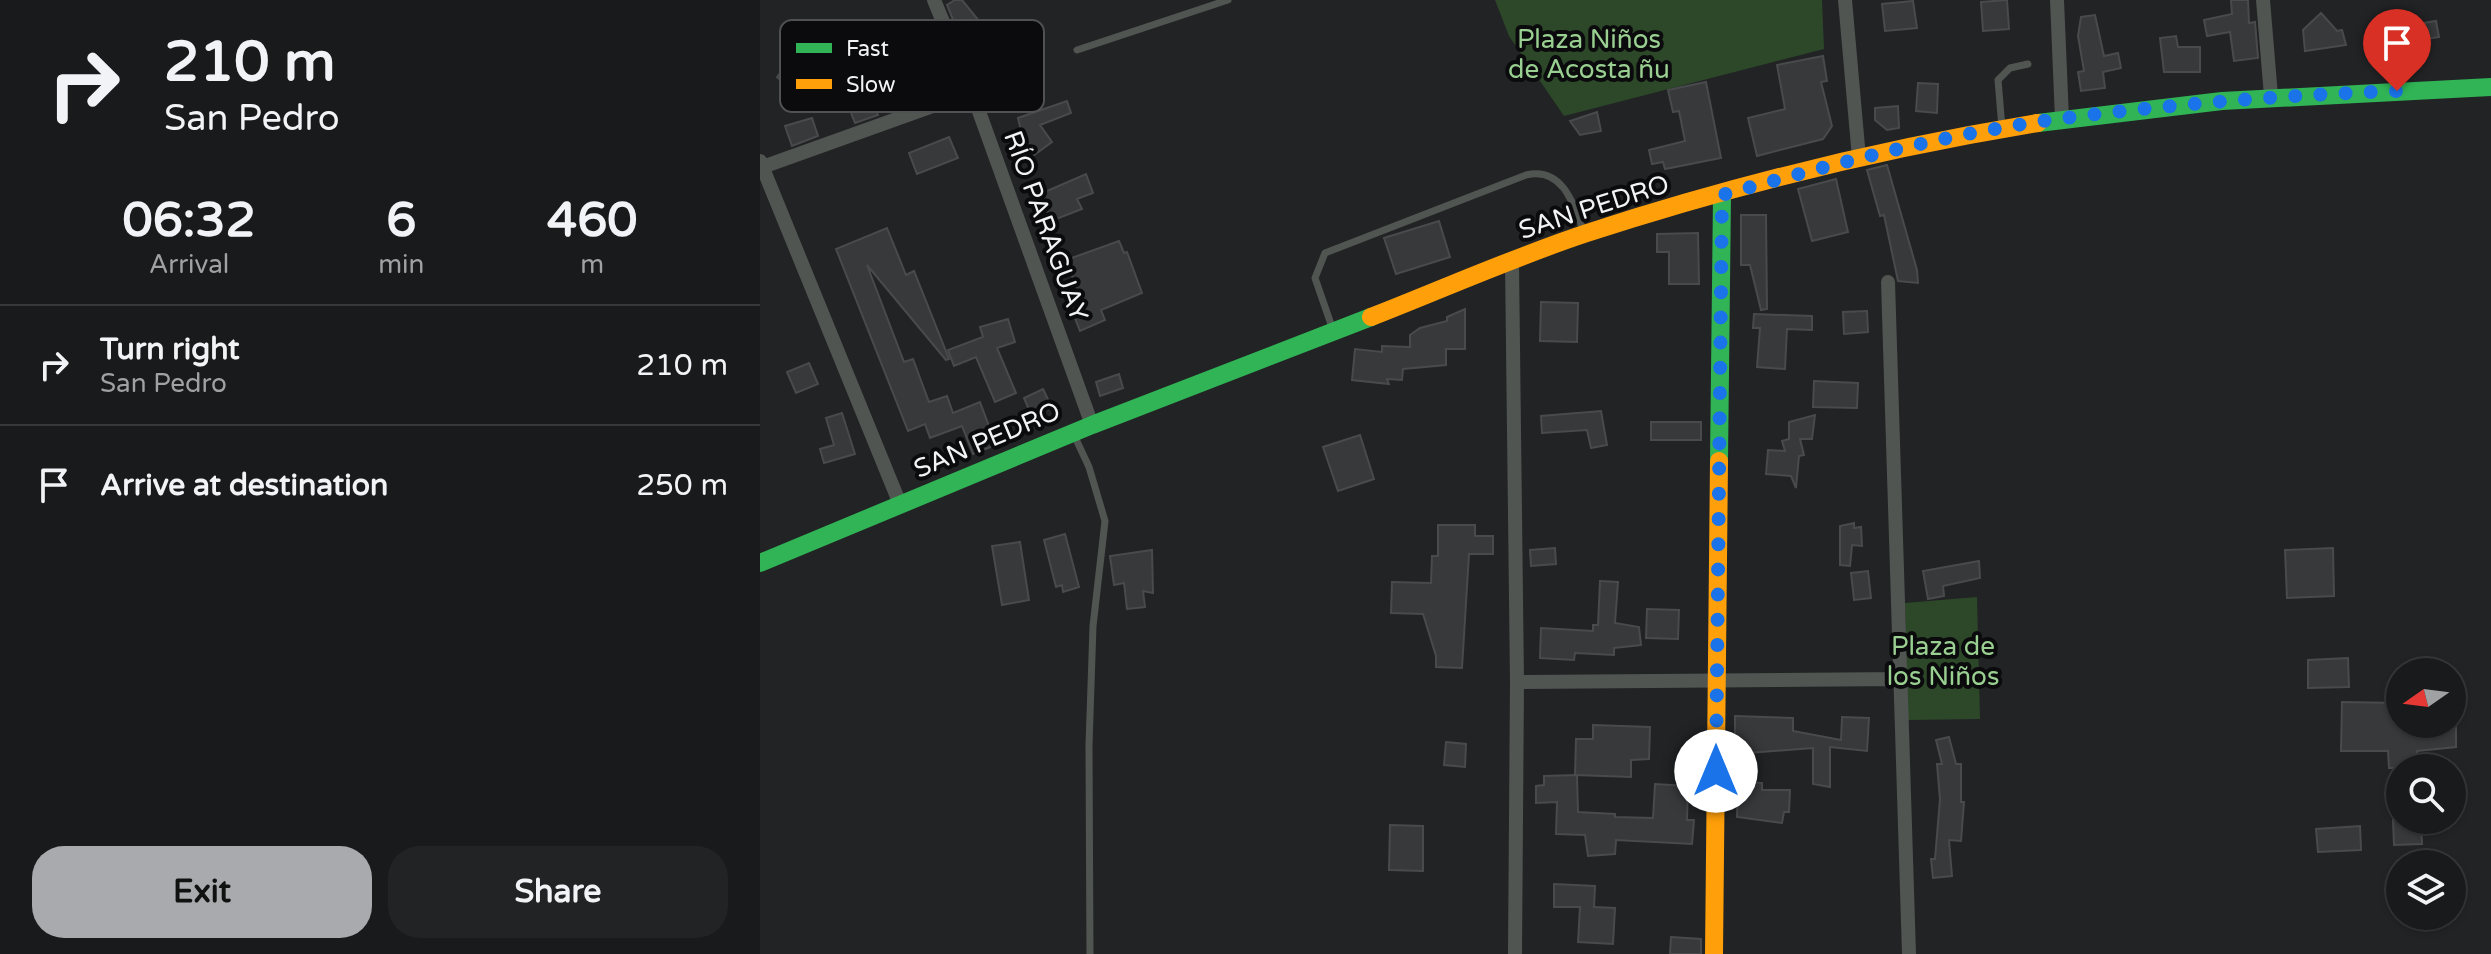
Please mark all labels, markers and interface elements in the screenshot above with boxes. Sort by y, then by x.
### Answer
pin [2363,9,2431,91]
legend [780,20,1044,112]
icon: arrive [2375,21,2419,65]
park label: Plaza Niños de Acosta ñu [1508,24,1670,85]
text: 210 m [164,29,335,96]
icon: right [32,32,136,136]
text: Fast [846,36,889,62]
text: Slow [846,72,896,98]
text: San Pedro [164,97,340,140]
street label: RÍO PARAGUAY [997,127,1095,325]
street label: SAN PEDRO [1515,168,1673,246]
text: 06:32 [123,192,256,250]
text: 6 [386,192,416,250]
text: 460 [547,192,637,250]
text: Arrival [149,249,229,280]
text: min [378,249,424,280]
text: m [580,249,604,280]
text: Turn right [100,331,240,368]
icon: right [32,343,76,387]
text: 210 m [636,347,728,384]
text: San Pedro [100,368,227,399]
street label: SAN PEDRO [909,395,1065,485]
icon: arrive [32,463,76,507]
text: Arrive at destination [100,467,388,504]
text: 250 m [636,467,728,504]
park label: Plaza de los Niños [1887,631,1999,692]
north arrow [2386,658,2466,738]
map controls [2386,658,2466,930]
position arrow [1674,729,1758,813]
button: search [2386,754,2466,834]
button: Exit [32,846,372,938]
button: Share [388,846,728,938]
button: layers [2386,850,2466,930]

